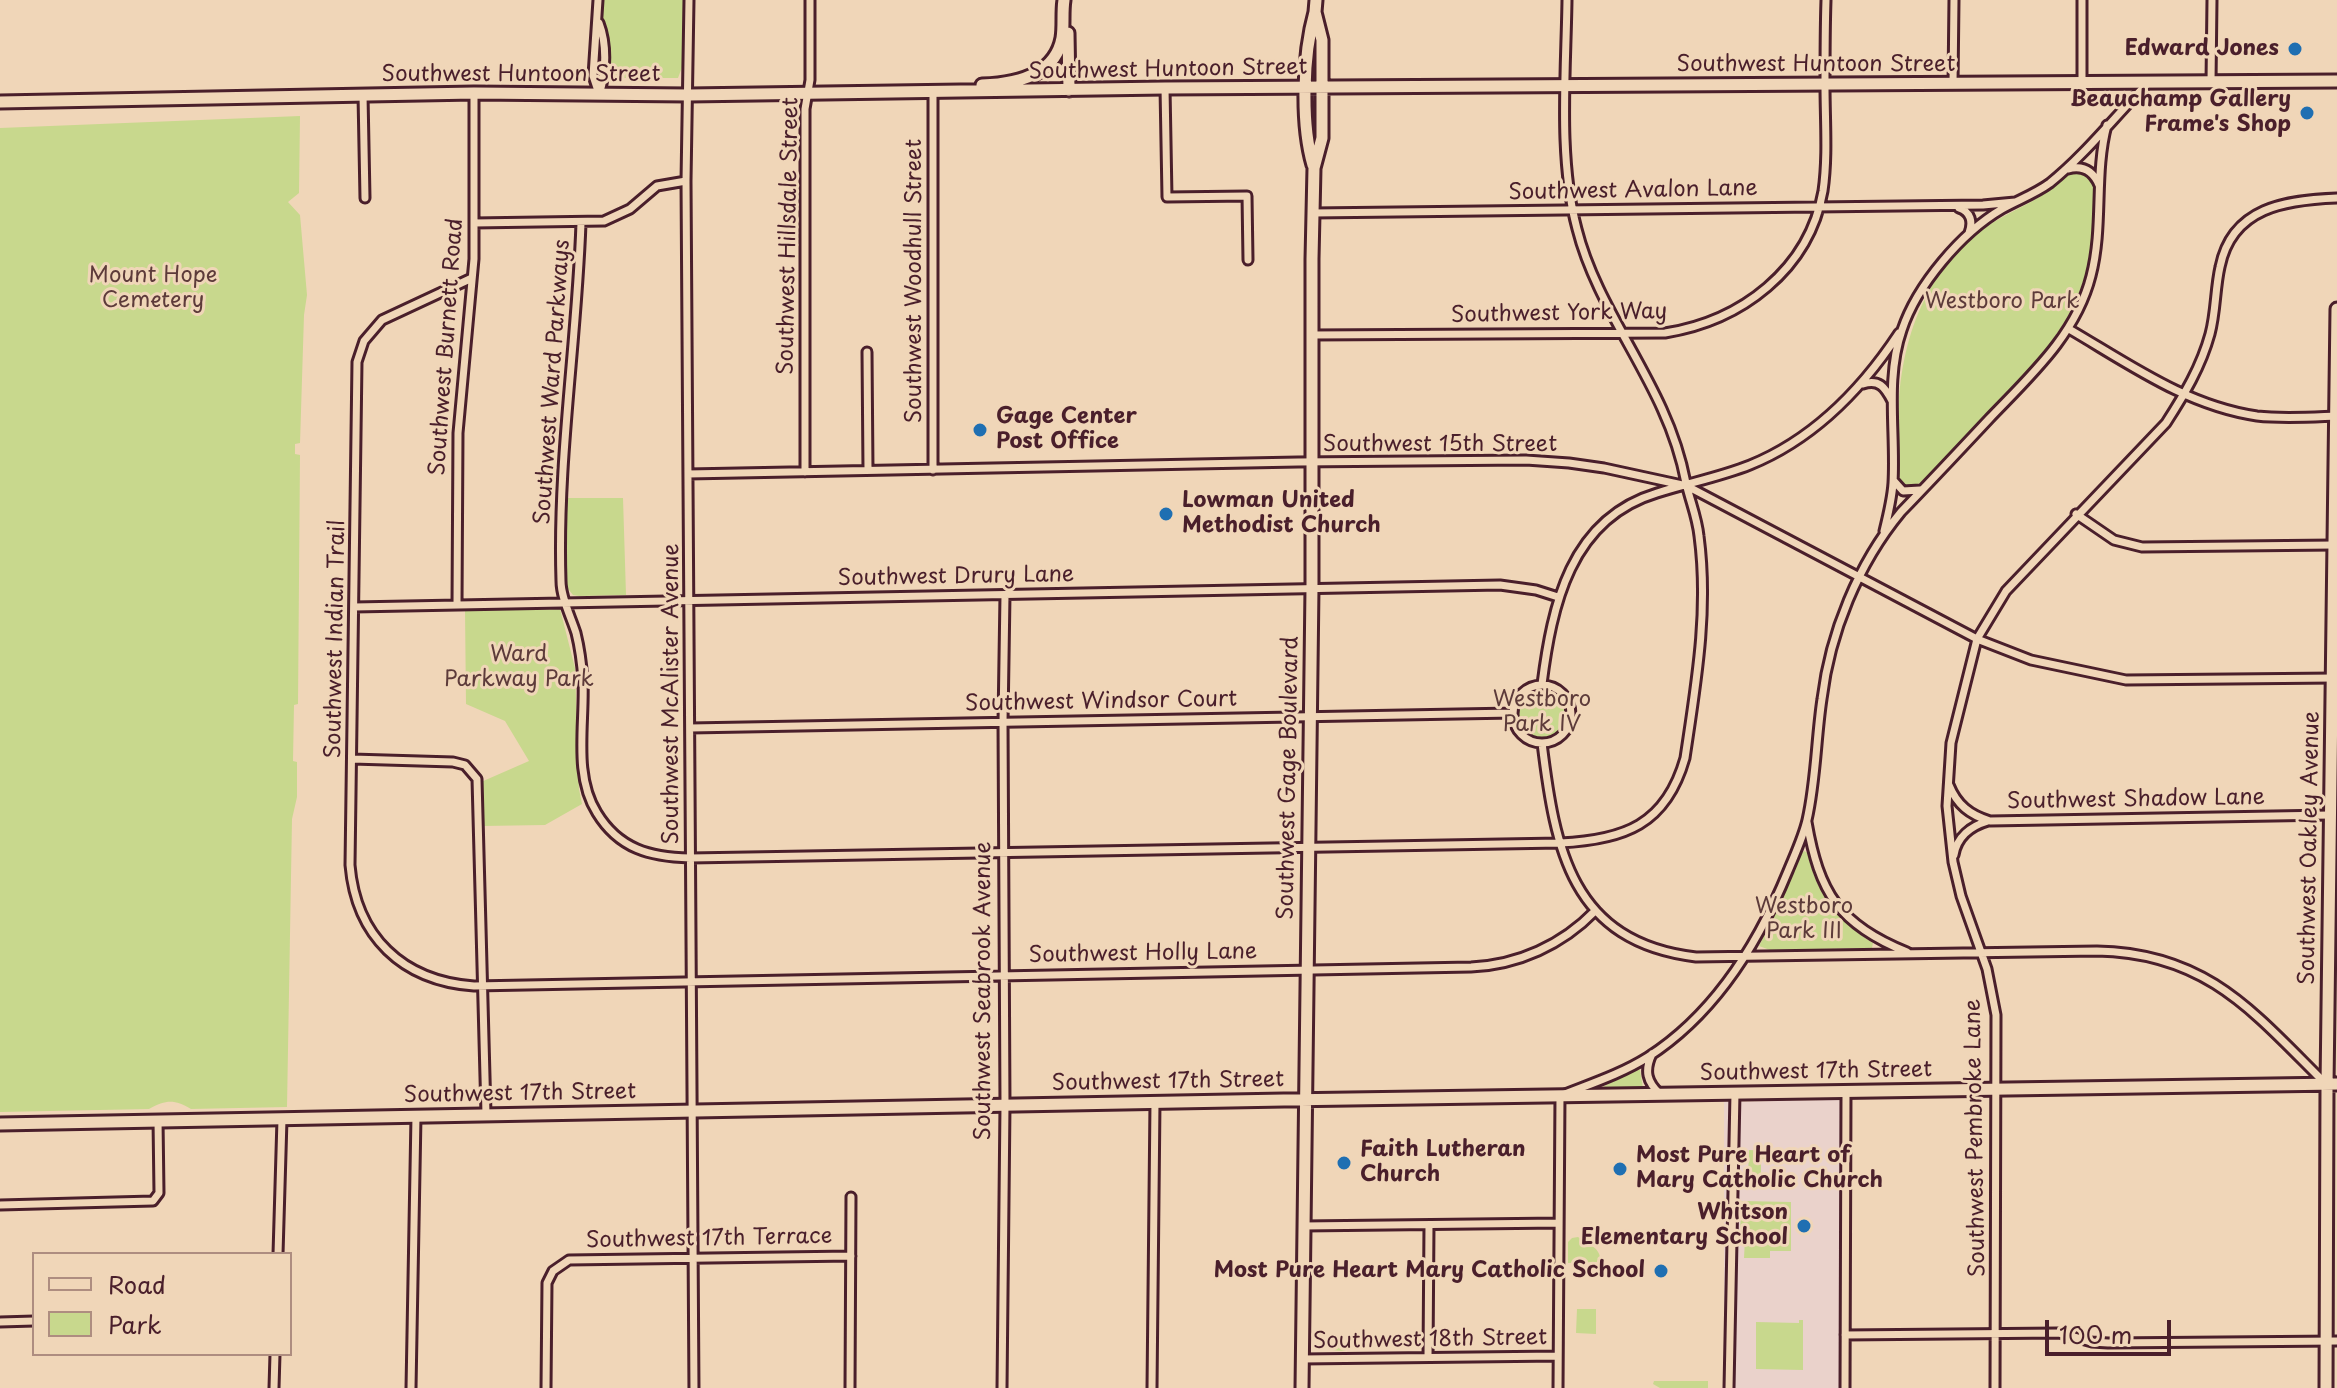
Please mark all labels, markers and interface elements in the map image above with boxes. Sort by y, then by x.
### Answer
place label: Edward Jones [2125,36,2279,62]
marker: Edward Jones [2286,40,2304,58]
street label: Southwest Huntoon Street [1677,52,1955,78]
street label: Southwest Huntoon Street [1028,54,1308,86]
street label: Southwest Huntoon Street [382,62,660,88]
place label: Beauchamp Gallery Frame's Shop [2070,87,2291,138]
street label: Southwest Hillsdale Street [773,97,805,375]
marker: Beauchamp Gallery Frame's Shop [2298,104,2316,122]
street label: Southwest Woodhull Street [902,139,928,423]
street label: Southwest Avalon Lane [1508,176,1758,206]
street label: Southwest Burnett Road [425,217,469,477]
street label: Southwest Ward Parkways [530,239,576,525]
park label: Mount Hope Cemetery [88,263,218,314]
park label: Westboro Park [1925,289,2079,315]
street label: Southwest York Way [1451,299,1667,329]
place label: Gage Center Post Office [996,404,1137,456]
marker: Gage Center Post Office [971,421,989,439]
street label: Southwest 15th Street [1323,432,1557,458]
place label: Lowman United Methodist Church [1182,488,1381,540]
marker: Lowman United Methodist Church [1157,505,1175,523]
street label: Southwest Indian Trail [321,519,351,759]
street label: Southwest McAlister Avenue [659,543,685,845]
street label: Southwest Drury Lane [838,562,1074,592]
street label: Southwest Gage Boulevard [1273,636,1305,920]
park label: Ward Parkway Park [444,642,594,694]
street label: Southwest Windsor Court [965,686,1237,718]
park label: Westboro Park IV [1493,687,1591,738]
street label: Southwest Oakley Avenue [2294,711,2326,985]
street label: Southwest Shadow Lane [2007,785,2265,815]
street label: Southwest Seabrook Avenue [971,842,997,1140]
park label: Westboro Park III [1755,894,1853,946]
street label: Southwest Holly Lane [1028,939,1258,969]
street label: Southwest Pembroke Lane [1960,999,1992,1277]
street label: Southwest 17th Street [1700,1057,1932,1087]
street label: Southwest 17th Street [1052,1067,1284,1097]
street label: Southwest 17th Street [404,1079,636,1109]
place label: Faith Lutheran Church [1360,1137,1526,1188]
place label: Most Pure Heart of Mary Catholic Church [1636,1143,1883,1194]
marker: Faith Lutheran Church [1335,1154,1353,1172]
marker: Most Pure Heart of Mary Catholic Church [1611,1160,1629,1178]
place label: Whitson Elementary School [1581,1200,1788,1252]
marker: Whitson Elementary School [1795,1217,1813,1235]
street label: Southwest 17th Terrace [586,1224,832,1254]
legend [32,1252,292,1356]
place label: Most Pure Heart Mary Catholic School [1214,1258,1645,1284]
marker: Most Pure Heart Mary Catholic School [1652,1262,1670,1280]
text: Road [108,1266,166,1302]
scale bar [2049,1304,2175,1354]
text: Park [108,1306,162,1342]
text: 100 m [2059,1316,2132,1352]
street label: Southwest 18th Street [1313,1325,1547,1355]

